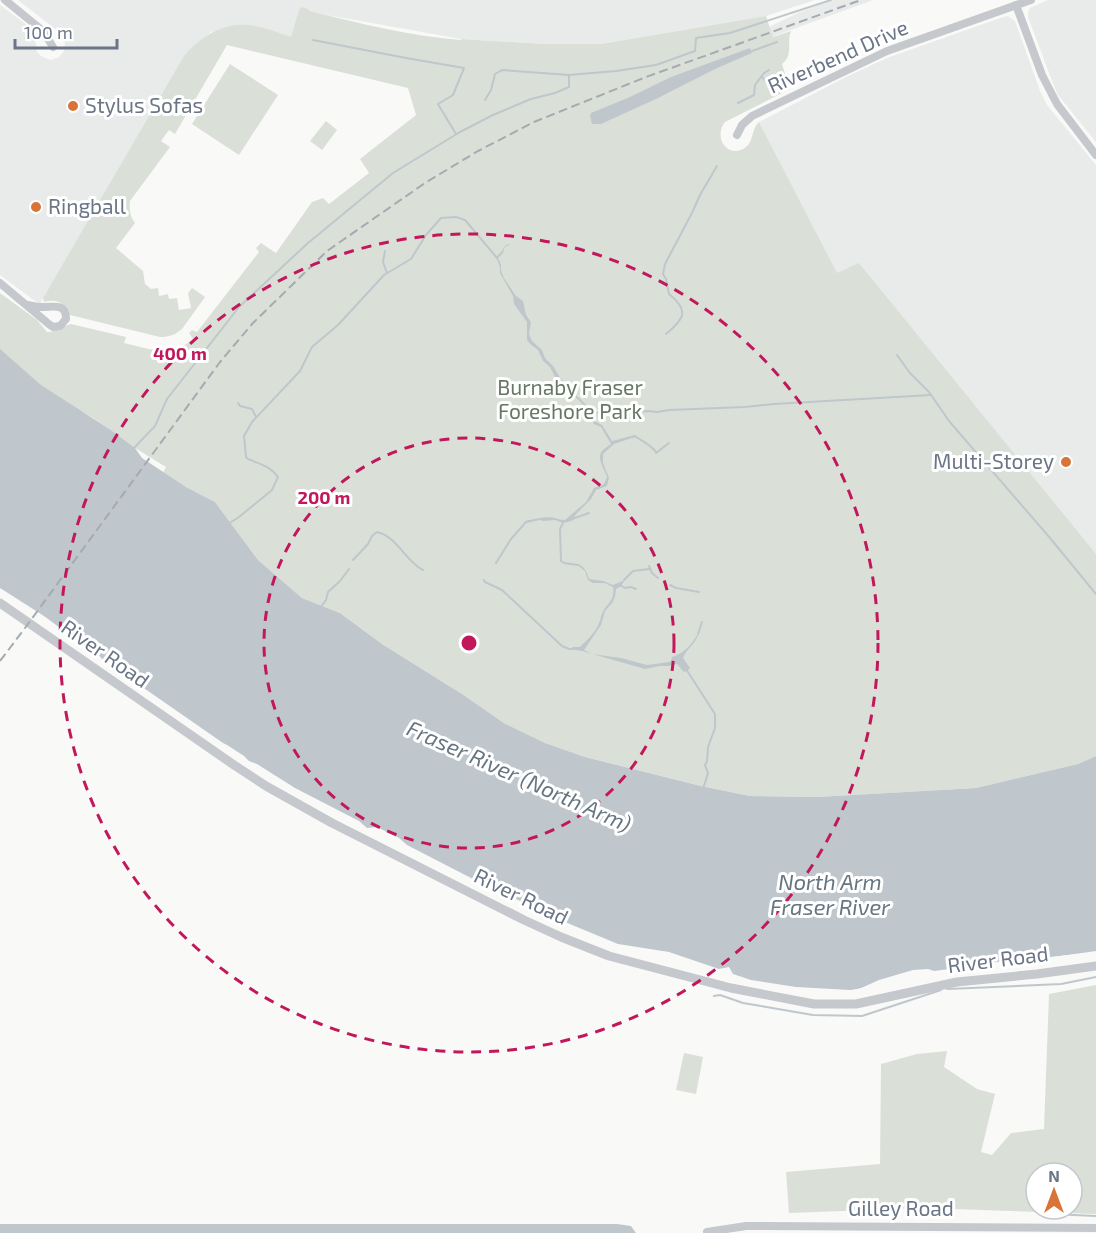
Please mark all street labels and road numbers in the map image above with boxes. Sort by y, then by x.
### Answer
street label: Riverbend Drive [763,14,911,98]
street label: River Road [57,613,155,692]
street label: River Road [471,862,573,929]
street label: River Road [946,940,1050,977]
street label: Gilley Road [848,1195,954,1220]

